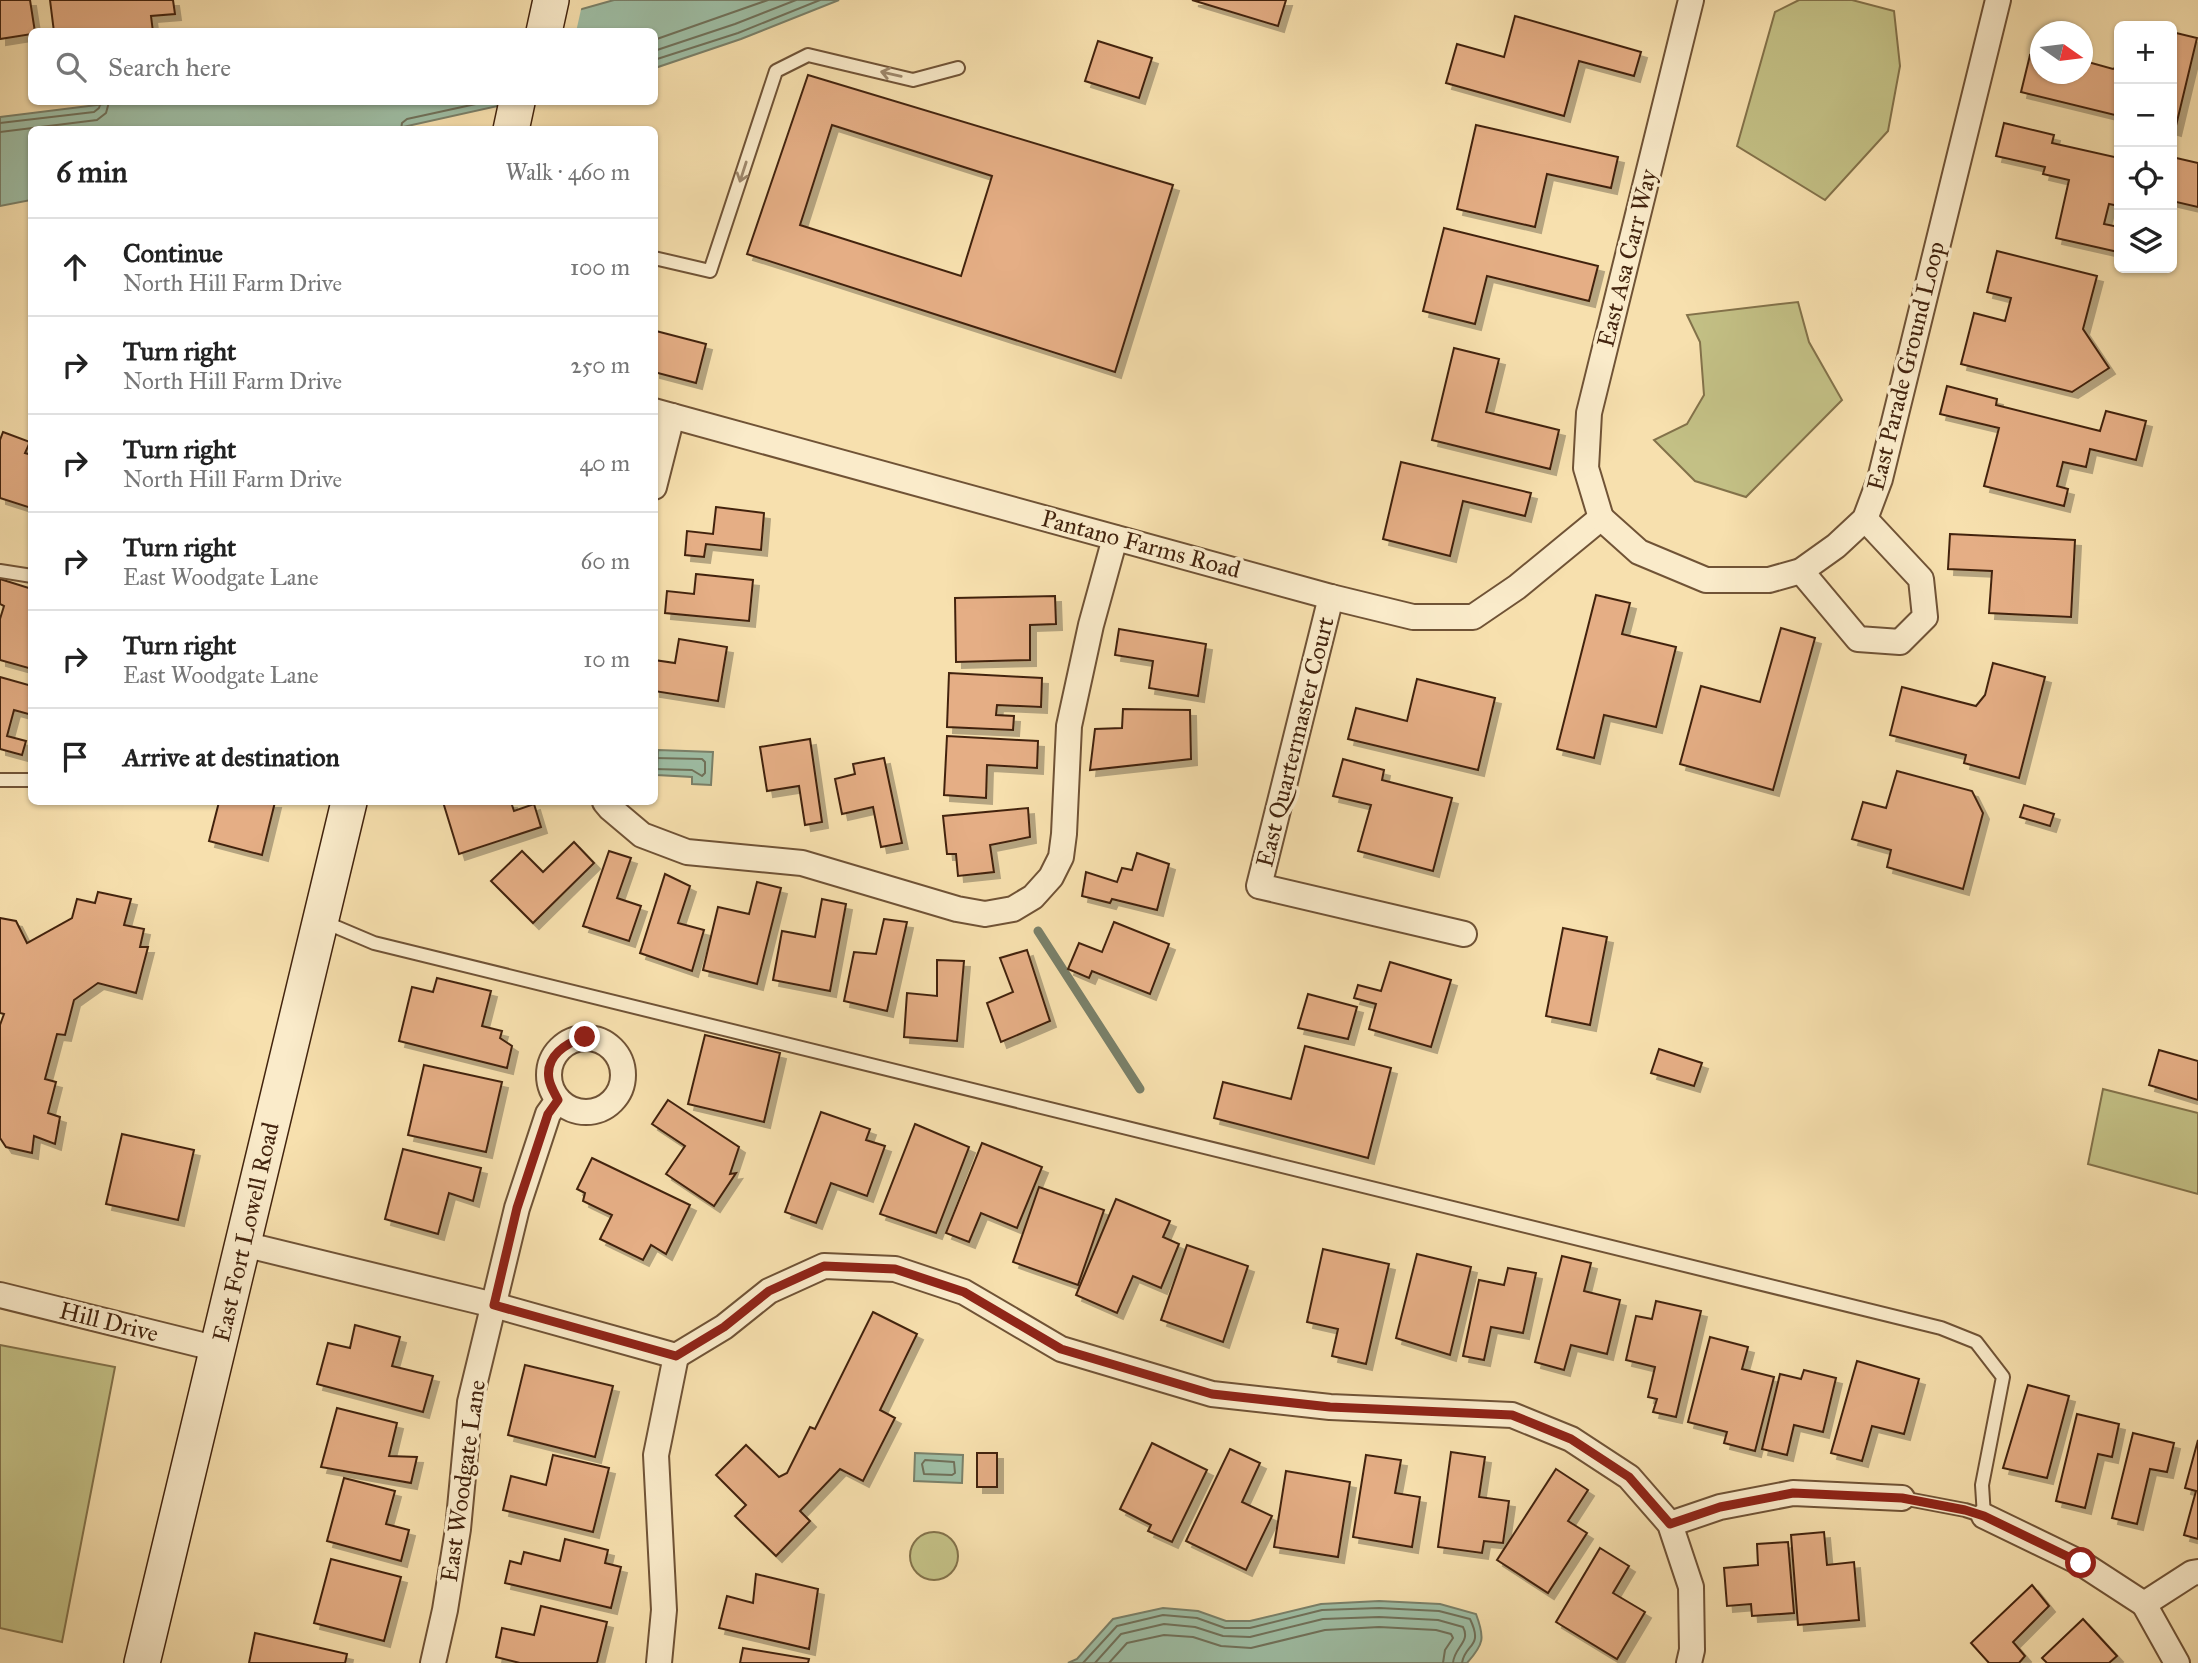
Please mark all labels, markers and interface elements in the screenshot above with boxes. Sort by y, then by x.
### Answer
north arrow [2030,21,2093,84]
map controls [2114,21,2177,273]
button: + [2114,21,2177,84]
search box [28,28,658,105]
icon: search [52,48,90,86]
text: Search here [108,51,231,83]
one-way arrow [881,67,903,80]
button: − [2114,84,2177,147]
button: locate [2114,147,2177,210]
text: 6 min [56,154,128,190]
text: Walk · 460 m [505,158,630,186]
one-way arrow [736,161,749,183]
street label: East Asa Carr Way [1590,165,1664,350]
button: layers [2114,210,2177,273]
text: Continue [123,237,223,269]
street label: East Parade Ground Loop [1861,238,1951,494]
icon: ahead [56,248,94,286]
text: 100 m [570,253,630,281]
text: North Hill Farm Drive [123,269,342,297]
text: Turn right [123,335,236,367]
icon: right [56,346,94,384]
text: 250 m [570,351,630,379]
text: North Hill Farm Drive [123,367,342,395]
text: Turn right [123,433,236,465]
icon: right [56,444,94,482]
text: 40 m [580,449,630,477]
text: North Hill Farm Drive [123,465,342,493]
street label: Pantano Farms Road [1038,503,1244,585]
text: Turn right [123,531,236,563]
icon: right [56,542,94,580]
text: 60 m [581,547,630,575]
text: East Woodgate Lane [123,563,318,591]
street label: East Quartermaster Court [1249,613,1341,870]
text: Turn right [123,629,236,661]
icon: right [56,640,94,678]
text: 10 m [583,645,630,673]
text: East Woodgate Lane [123,661,318,689]
icon: arrive [56,738,94,776]
text: Arrive at destination [123,741,340,773]
route end [569,1021,600,1052]
street label: East Fort Lowell Road [206,1119,286,1345]
street label: Hill Drive [56,1295,162,1349]
street label: East Woodgate Lane [434,1378,492,1584]
route start [2065,1547,2096,1578]

